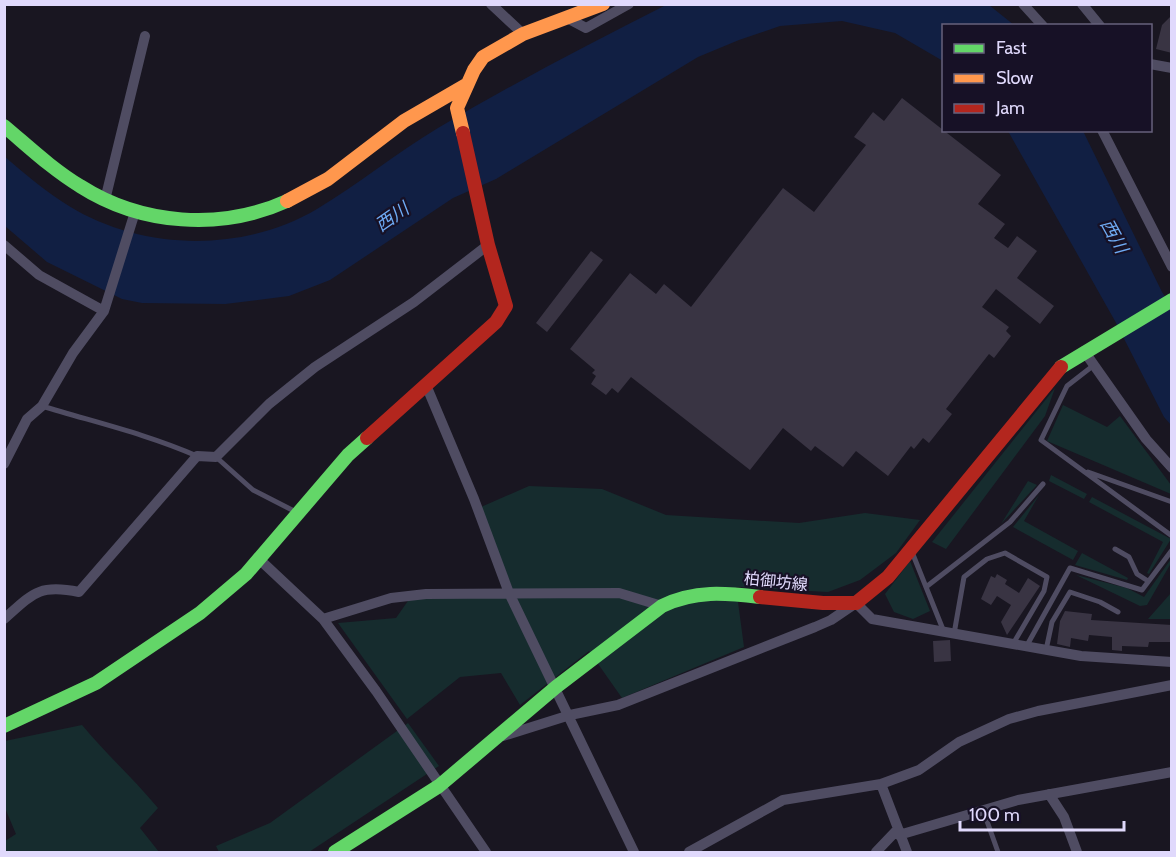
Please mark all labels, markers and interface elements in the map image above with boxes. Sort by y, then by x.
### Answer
legend [942,24,1152,132]
text: Fast [996,37,1027,59]
text: Slow [996,67,1033,89]
text: Jam [995,97,1025,119]
water label: 西川 [371,197,415,236]
water label: 西川 [1096,215,1133,259]
street label: 柏御坊線 [743,569,809,594]
scale bar [960,794,1124,832]
text: 100 m [969,804,1020,826]

